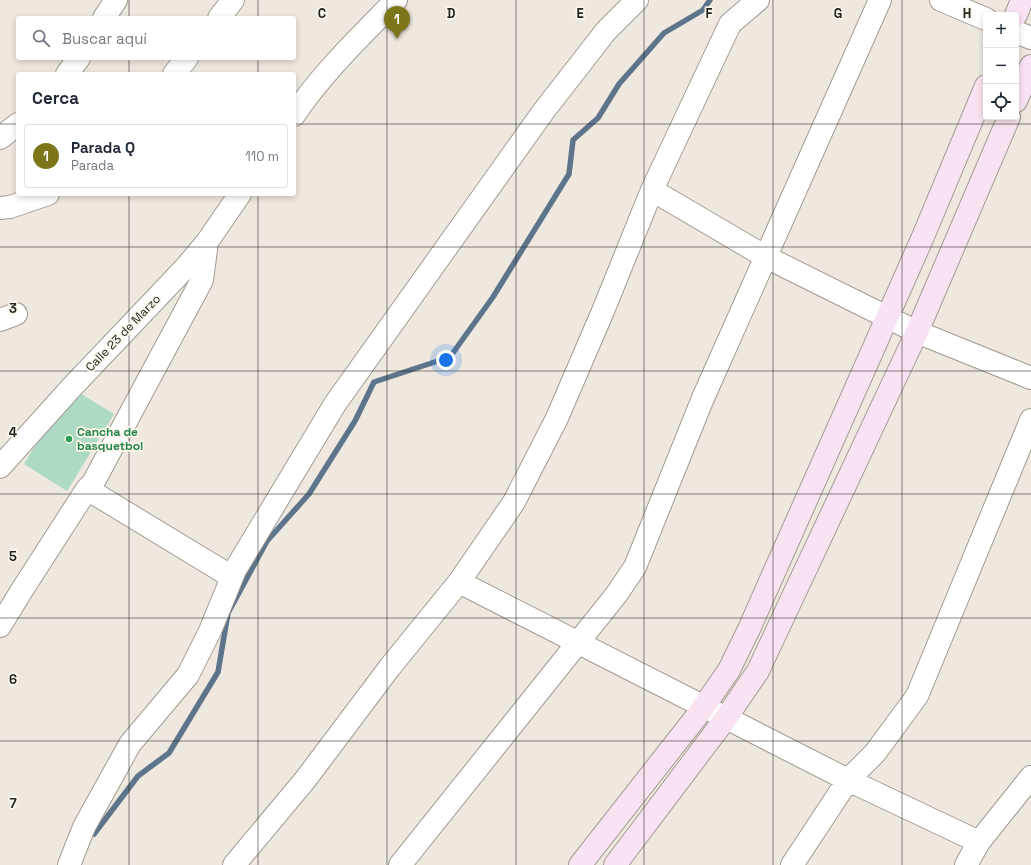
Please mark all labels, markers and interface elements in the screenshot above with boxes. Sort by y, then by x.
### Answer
text: C [318,5,326,22]
text: D [447,5,456,22]
text: E [576,5,584,22]
text: F [706,5,713,22]
text: G [834,5,842,22]
text: H [963,5,971,22]
pin: 1 [384,6,410,39]
map controls [983,12,1019,120]
button: + [983,12,1019,48]
search box [16,16,296,60]
icon: search [30,27,52,49]
text: Buscar aquí [62,29,147,48]
button: − [983,48,1019,84]
button: locate [983,84,1019,120]
text: Cerca [32,87,79,109]
text: Parada Q [71,138,135,157]
text: 1 [43,148,49,165]
text: 110 m [245,148,279,165]
text: Parada [71,157,114,174]
street label: Calle 23 de Marzo [82,291,164,375]
text: 3 [9,300,17,317]
your location [436,350,456,370]
text: 4 [9,424,17,441]
place label: Cancha de basquetbol [77,424,143,454]
marker: Cancha de basquetbol [64,434,74,444]
text: 5 [9,548,17,565]
text: 6 [9,671,17,688]
text: 7 [9,795,17,812]

